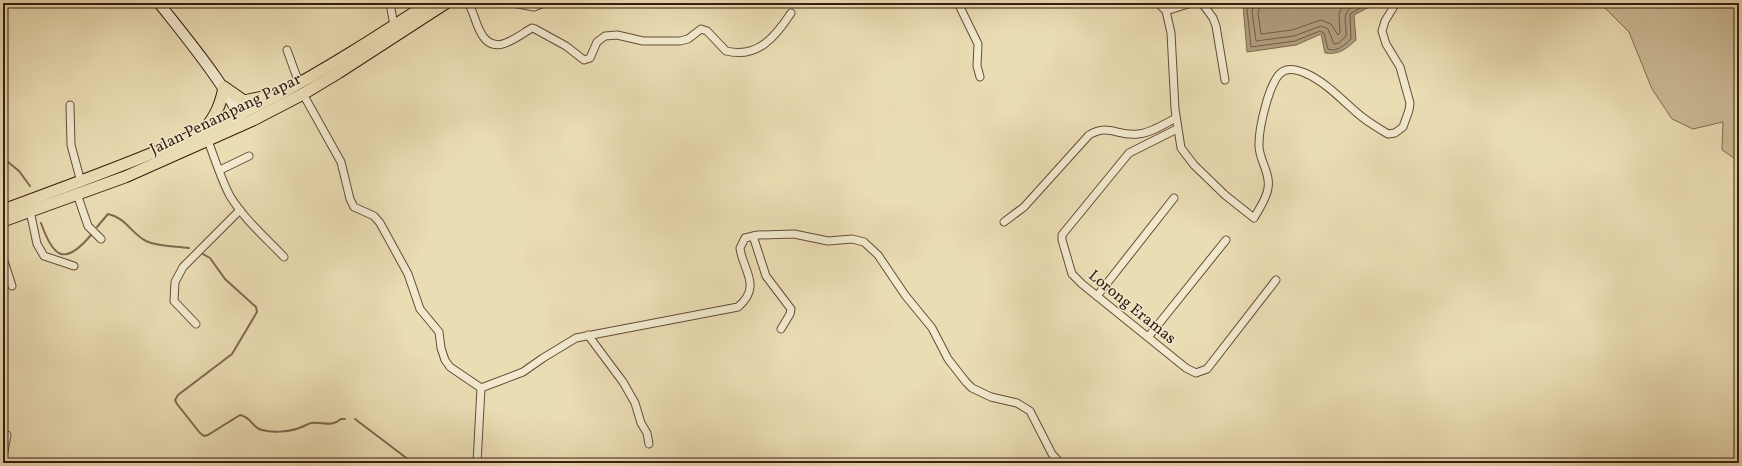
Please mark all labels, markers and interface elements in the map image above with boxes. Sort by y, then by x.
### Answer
street label: Jalan Penampang Papar [146,68,306,161]
street label: Lorong Eramas [1083,265,1180,350]

